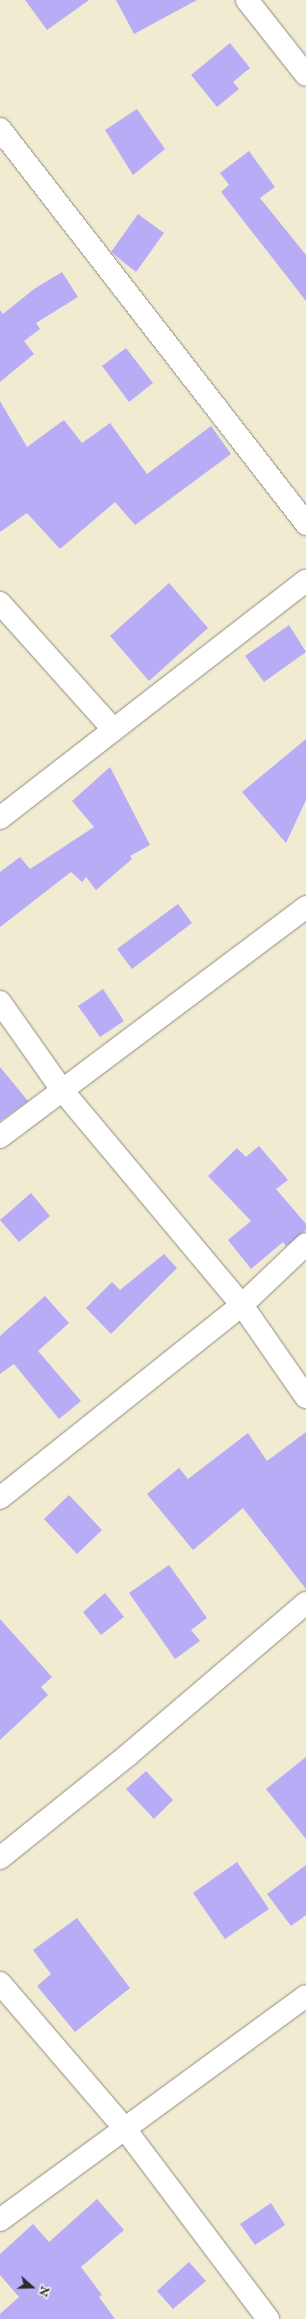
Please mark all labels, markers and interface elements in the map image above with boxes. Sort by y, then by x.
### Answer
north arrow [12,2267,52,2307]
text: N [36,2284,52,2298]

